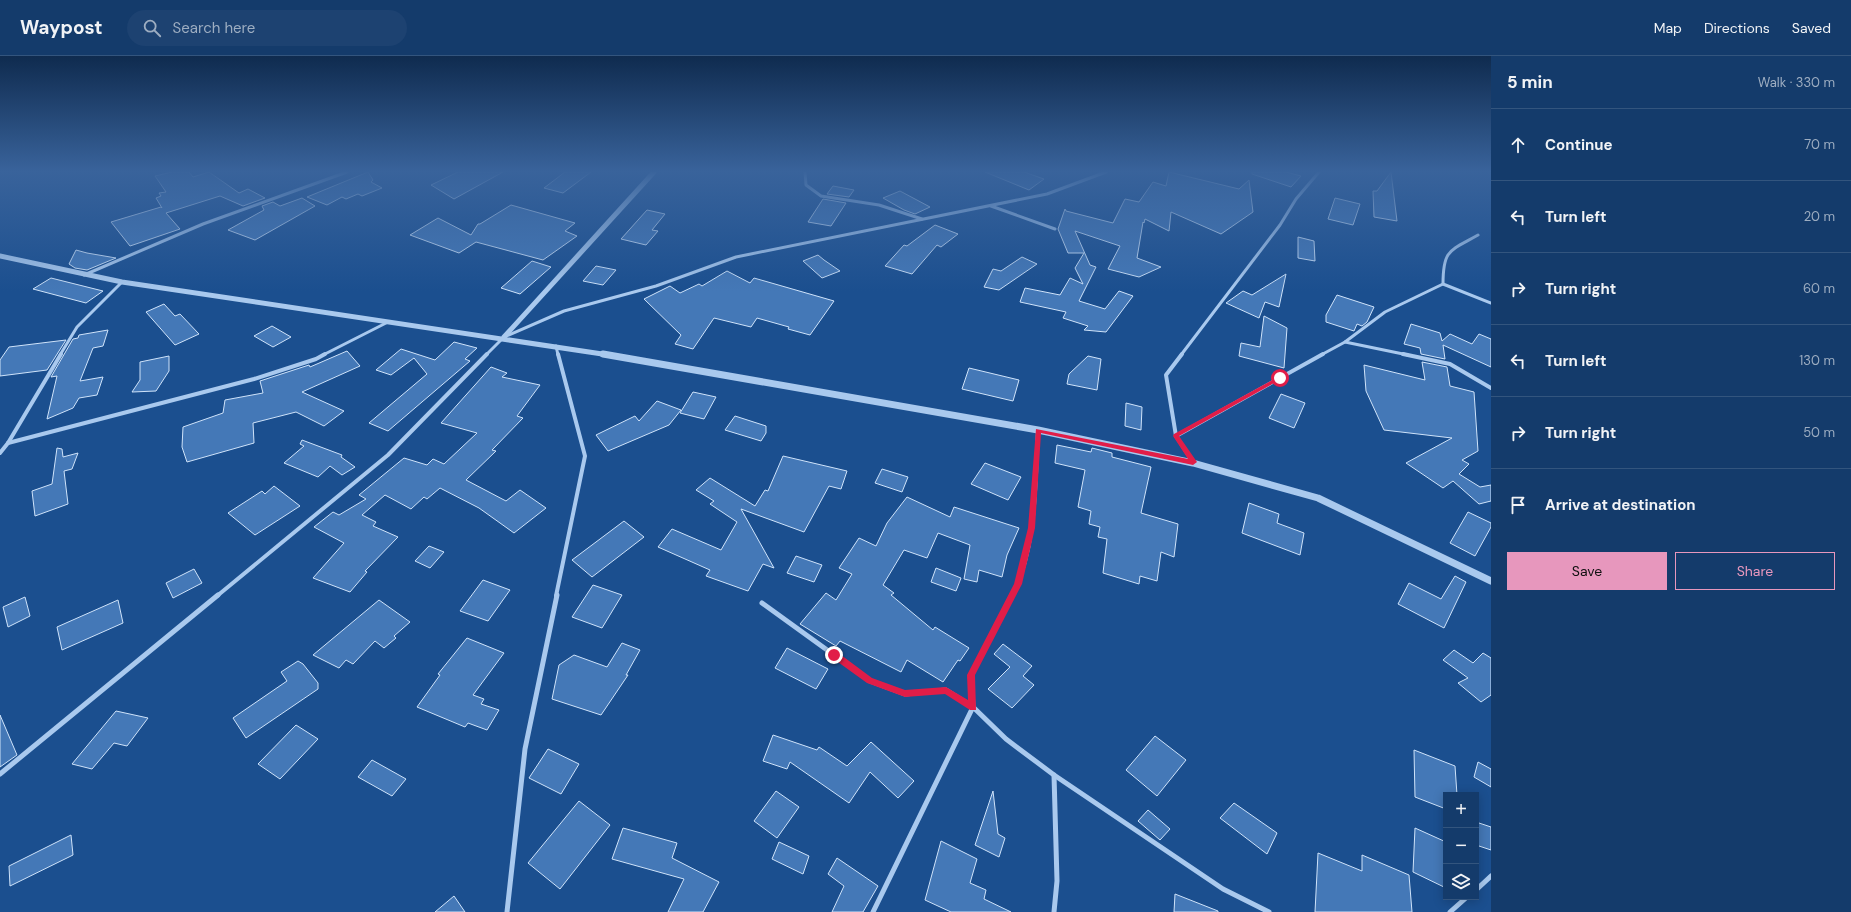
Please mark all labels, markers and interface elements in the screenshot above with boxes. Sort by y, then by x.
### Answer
search box [127,10,407,46]
text: Waypost [20,15,103,40]
icon: search [141,17,163,39]
text: Search here [173,18,255,38]
text: Map [1654,19,1682,37]
text: Directions [1704,19,1770,37]
text: Saved [1792,19,1831,37]
text: 5 min [1507,71,1553,93]
text: Walk · 330 m [1758,74,1835,91]
icon: ahead [1507,134,1529,156]
text: Continue [1545,135,1613,155]
text: 70 m [1804,136,1835,153]
icon: left [1507,206,1529,228]
text: Turn left [1545,207,1606,227]
text: 20 m [1804,208,1835,225]
icon: right [1507,278,1529,300]
text: Turn right [1545,279,1616,299]
text: 60 m [1803,280,1835,297]
icon: left [1507,350,1529,372]
text: Turn left [1545,351,1606,371]
text: 130 m [1799,352,1835,369]
route start [1271,369,1289,387]
icon: right [1507,422,1529,444]
text: Turn right [1545,423,1616,443]
text: 50 m [1803,424,1835,441]
icon: arrive [1507,494,1529,516]
text: Arrive at destination [1545,495,1696,515]
button: Save [1507,552,1667,590]
button: Share [1675,552,1835,590]
route end [825,646,843,664]
map controls [1443,792,1479,900]
button: + [1443,792,1479,828]
button: − [1443,828,1479,864]
button: layers [1443,864,1479,900]

